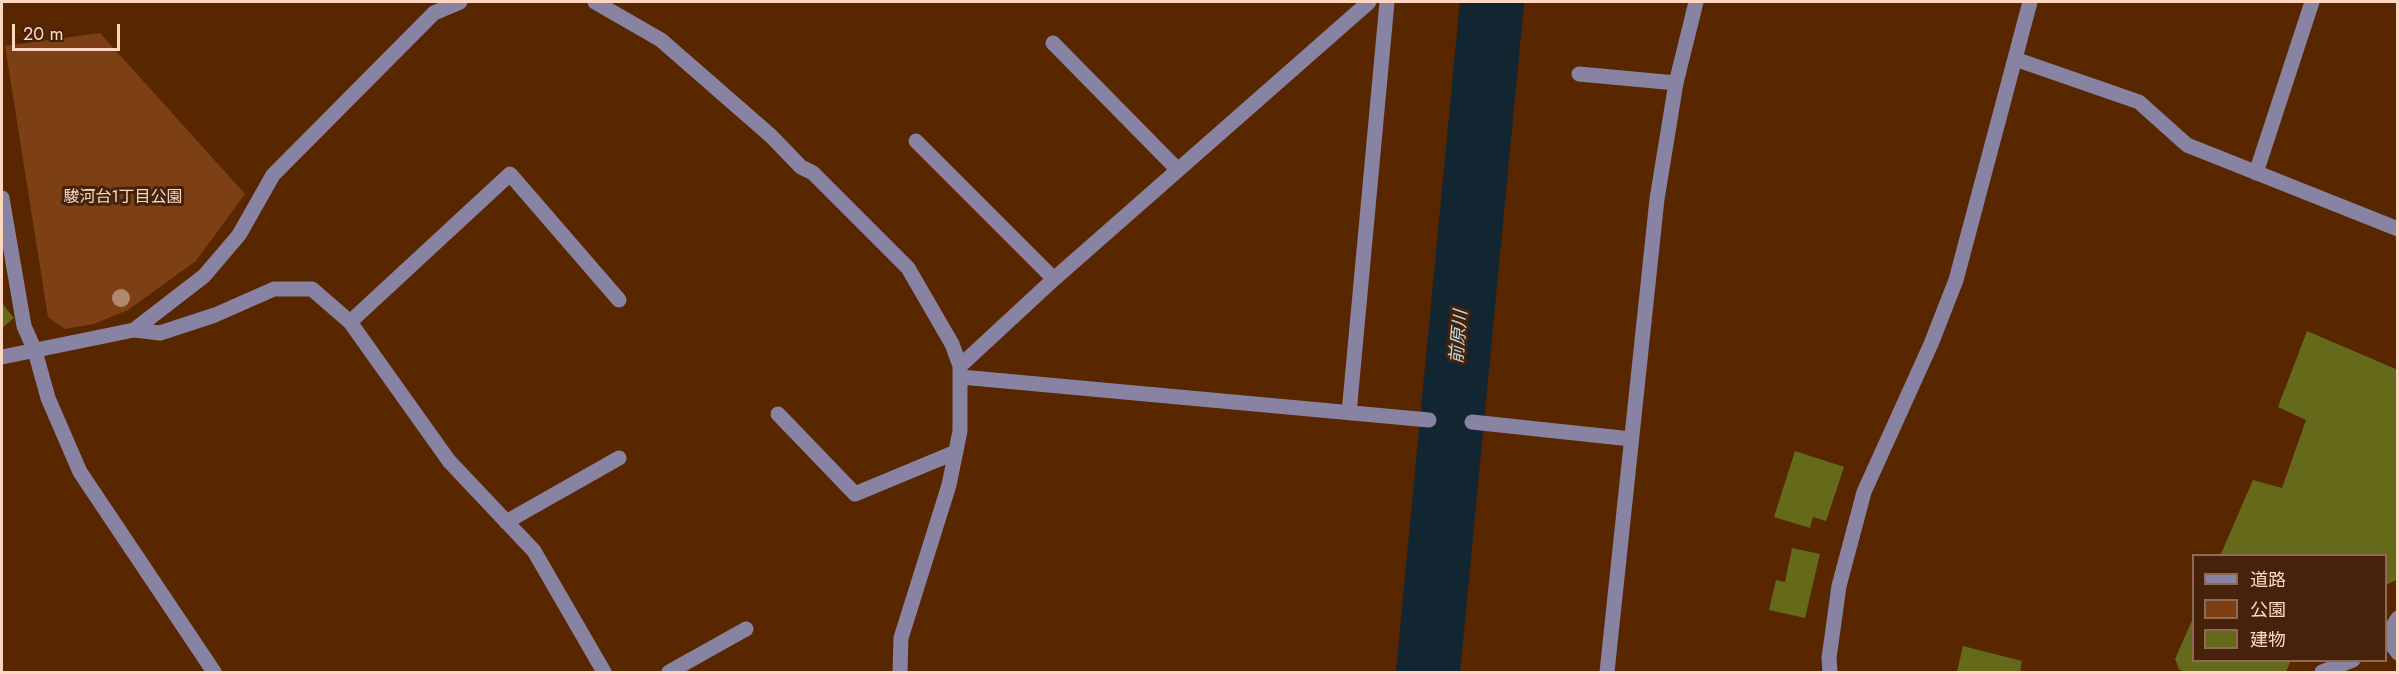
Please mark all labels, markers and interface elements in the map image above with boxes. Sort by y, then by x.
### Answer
scale bar [15,12,123,50]
text: 20 m [23,21,63,47]
park label: 駿河台1丁目公園 [63,188,183,208]
water label: 前原川 [1447,309,1473,365]
legend [2192,554,2387,662]
text: 道路 [2250,567,2286,593]
text: 公園 [2250,597,2286,623]
text: 建物 [2250,627,2286,653]

